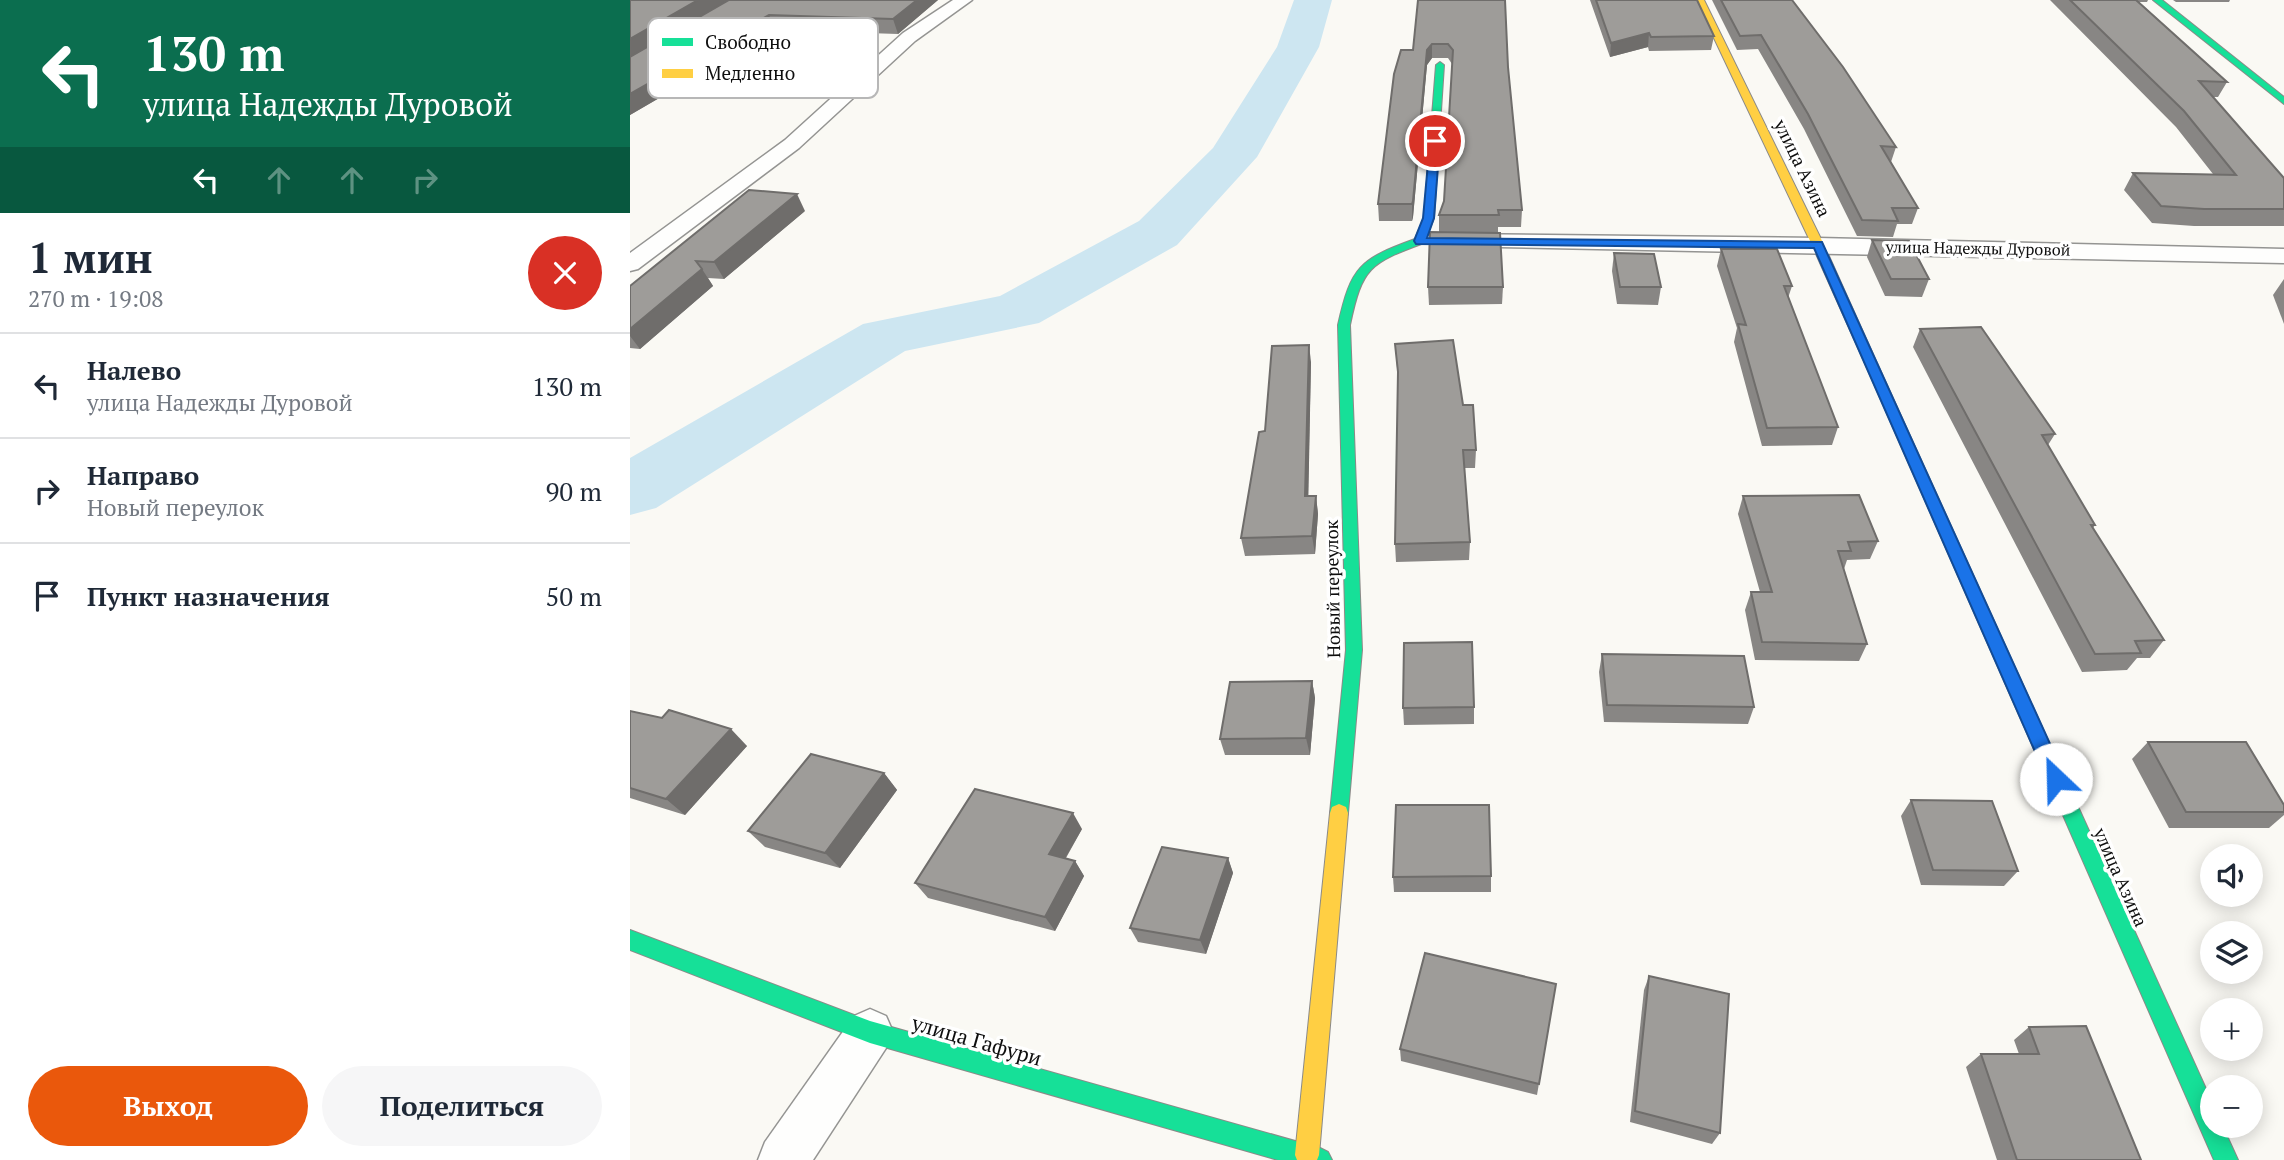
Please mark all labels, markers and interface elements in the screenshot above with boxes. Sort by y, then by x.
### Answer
legend [648,18,878,98]
text: 130 m [143,20,285,85]
icon: left [28,28,119,119]
text: Свободно [705,29,791,54]
text: Медленно [705,60,795,85]
text: улица Надежды Дуровой [143,83,513,125]
pin [1405,111,1465,171]
street label: улица Азина [1769,114,1837,221]
icon: arrive [1416,122,1454,160]
icon: left [187,161,225,199]
icon: ahead [260,161,298,199]
icon: ahead [333,161,371,199]
icon: right [406,161,444,199]
text: 1 мин [28,229,153,285]
street label: улица Надежды Дуровой [1884,235,2071,261]
button: close [528,236,602,310]
text: 270 m · 19:08 [28,283,163,314]
text: Налево [87,353,181,387]
icon: left [28,367,66,405]
text: 130 m [532,369,602,403]
text: улица Надежды Дуровой [87,387,353,418]
text: Направо [87,458,199,492]
icon: right [28,472,66,510]
text: 90 m [546,474,602,508]
text: Новый переулок [87,492,264,523]
street label: Новый переулок [1319,519,1345,658]
icon: arrive [28,577,66,615]
text: Пункт назначения [87,579,330,613]
text: 50 m [546,579,602,613]
position arrow [2019,742,2093,816]
street label: улица Азина [2088,823,2153,930]
map controls [2200,844,2263,1138]
button: sound [2200,844,2263,907]
button: layers [2200,921,2263,984]
button: + [2200,998,2263,1061]
street label: улица Гафури [908,1008,1045,1072]
button: Выход [28,1066,308,1146]
button: Поделиться [322,1066,602,1146]
button: − [2200,1075,2263,1138]

